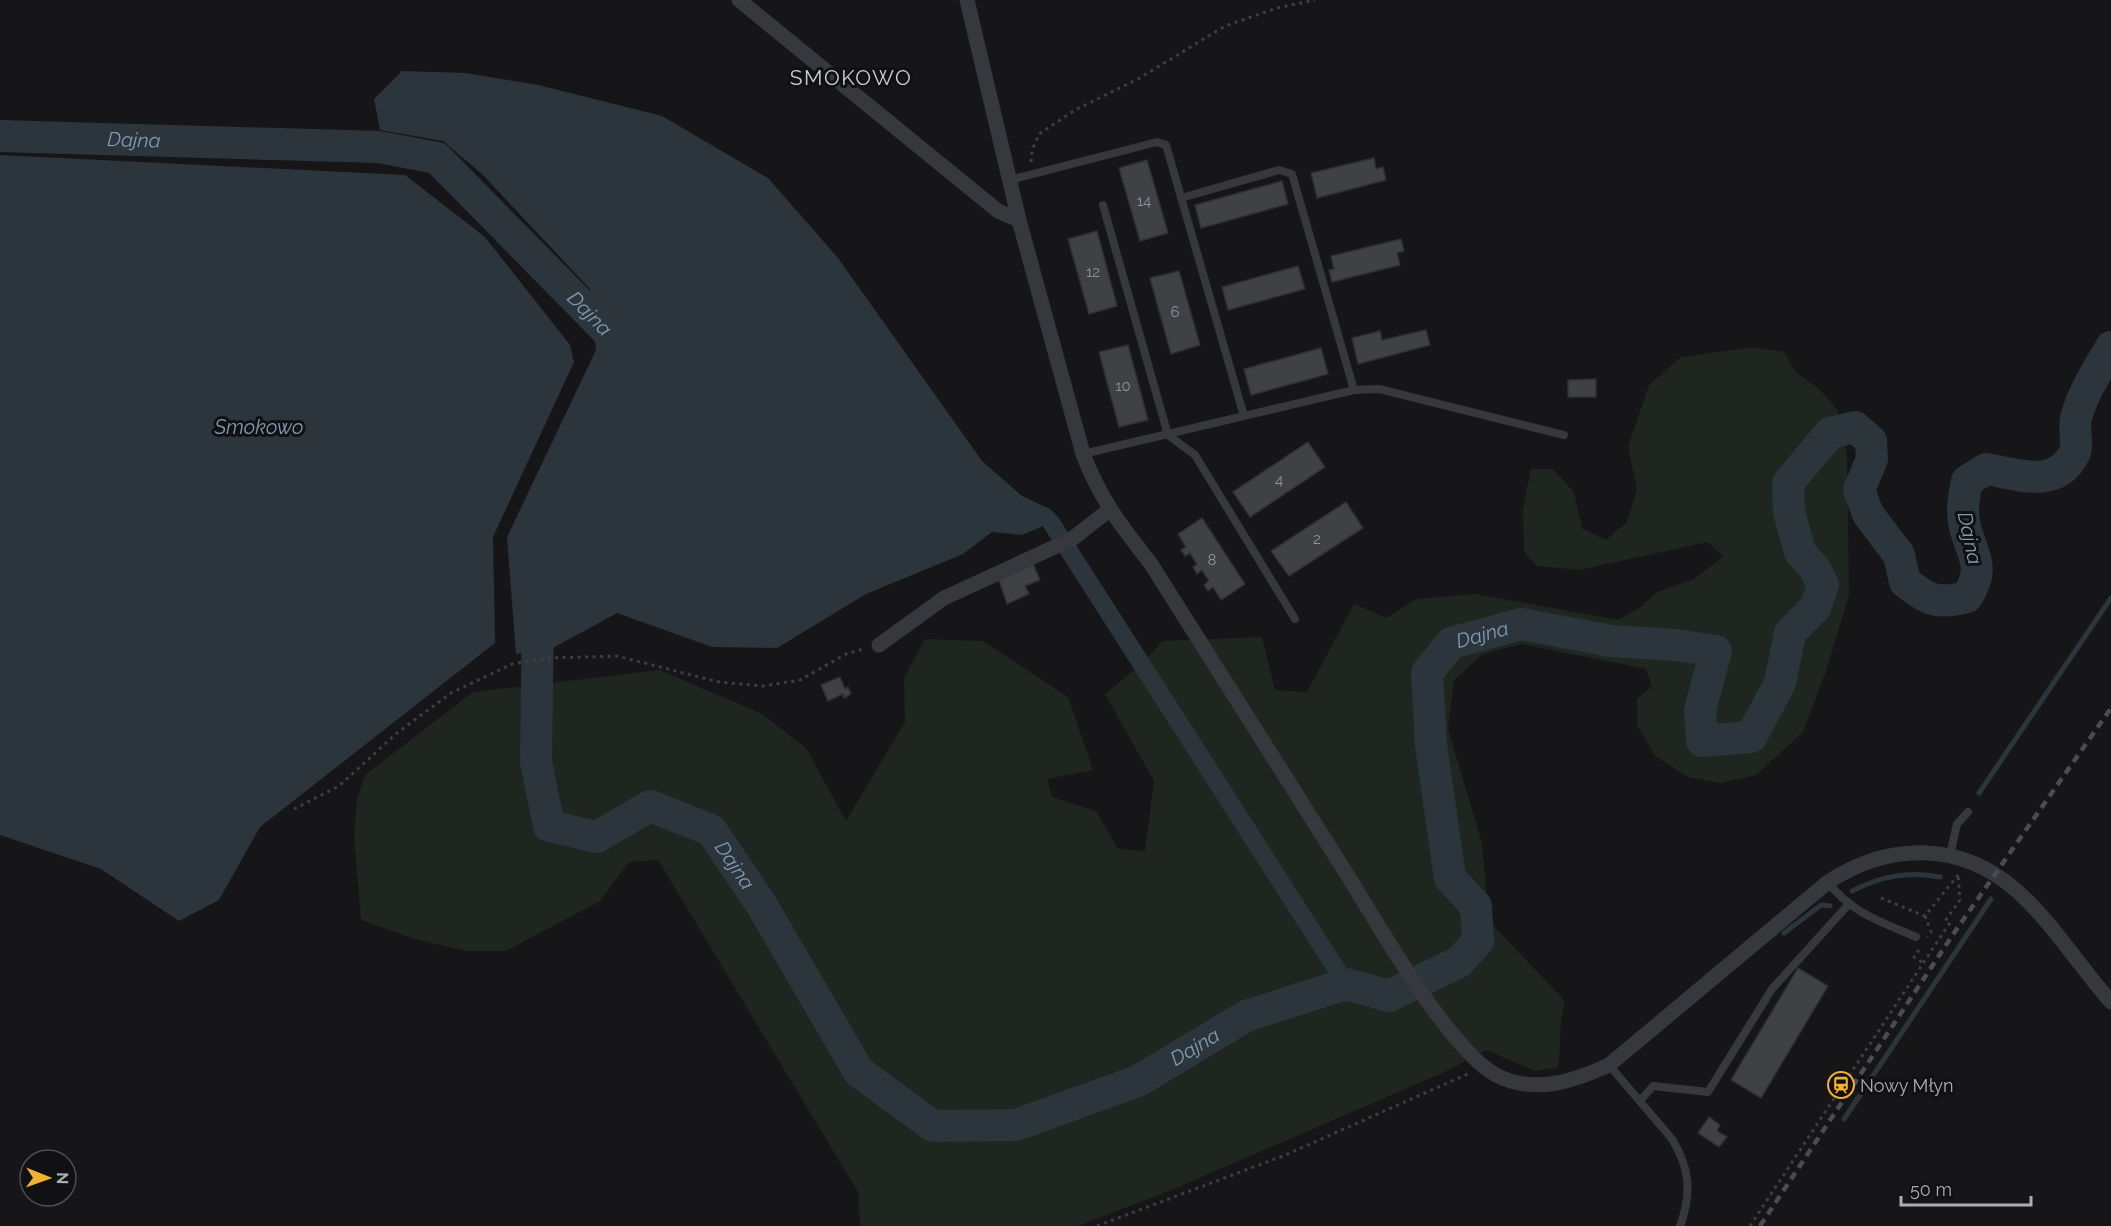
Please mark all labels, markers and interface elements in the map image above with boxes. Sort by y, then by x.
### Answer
district label: SMOKOWO [790,65,912,90]
water label: Dajna [107,127,161,153]
house number: 14 [1137,192,1151,210]
house number: 12 [1086,263,1100,281]
water label: Dajna [562,286,617,341]
house number: 6 [1170,303,1180,321]
house number: 10 [1115,377,1131,395]
water label: Smokowo [214,415,303,439]
house number: 4 [1275,471,1283,489]
water label: Dajna [1953,509,1987,567]
house number: 2 [1313,530,1321,548]
house number: 8 [1208,551,1217,569]
water label: Dajna [1453,616,1511,653]
water label: Dajna [710,836,760,894]
water label: Dajna [1166,1023,1224,1071]
station icon: Nowy Młyn [1826,1070,1856,1100]
place label: Nowy Młyn [1860,1075,1954,1096]
north arrow [18,1148,78,1208]
scale bar [1901,1169,2032,1207]
text: N [53,1172,72,1185]
text: 50 m [1910,1179,1952,1200]

